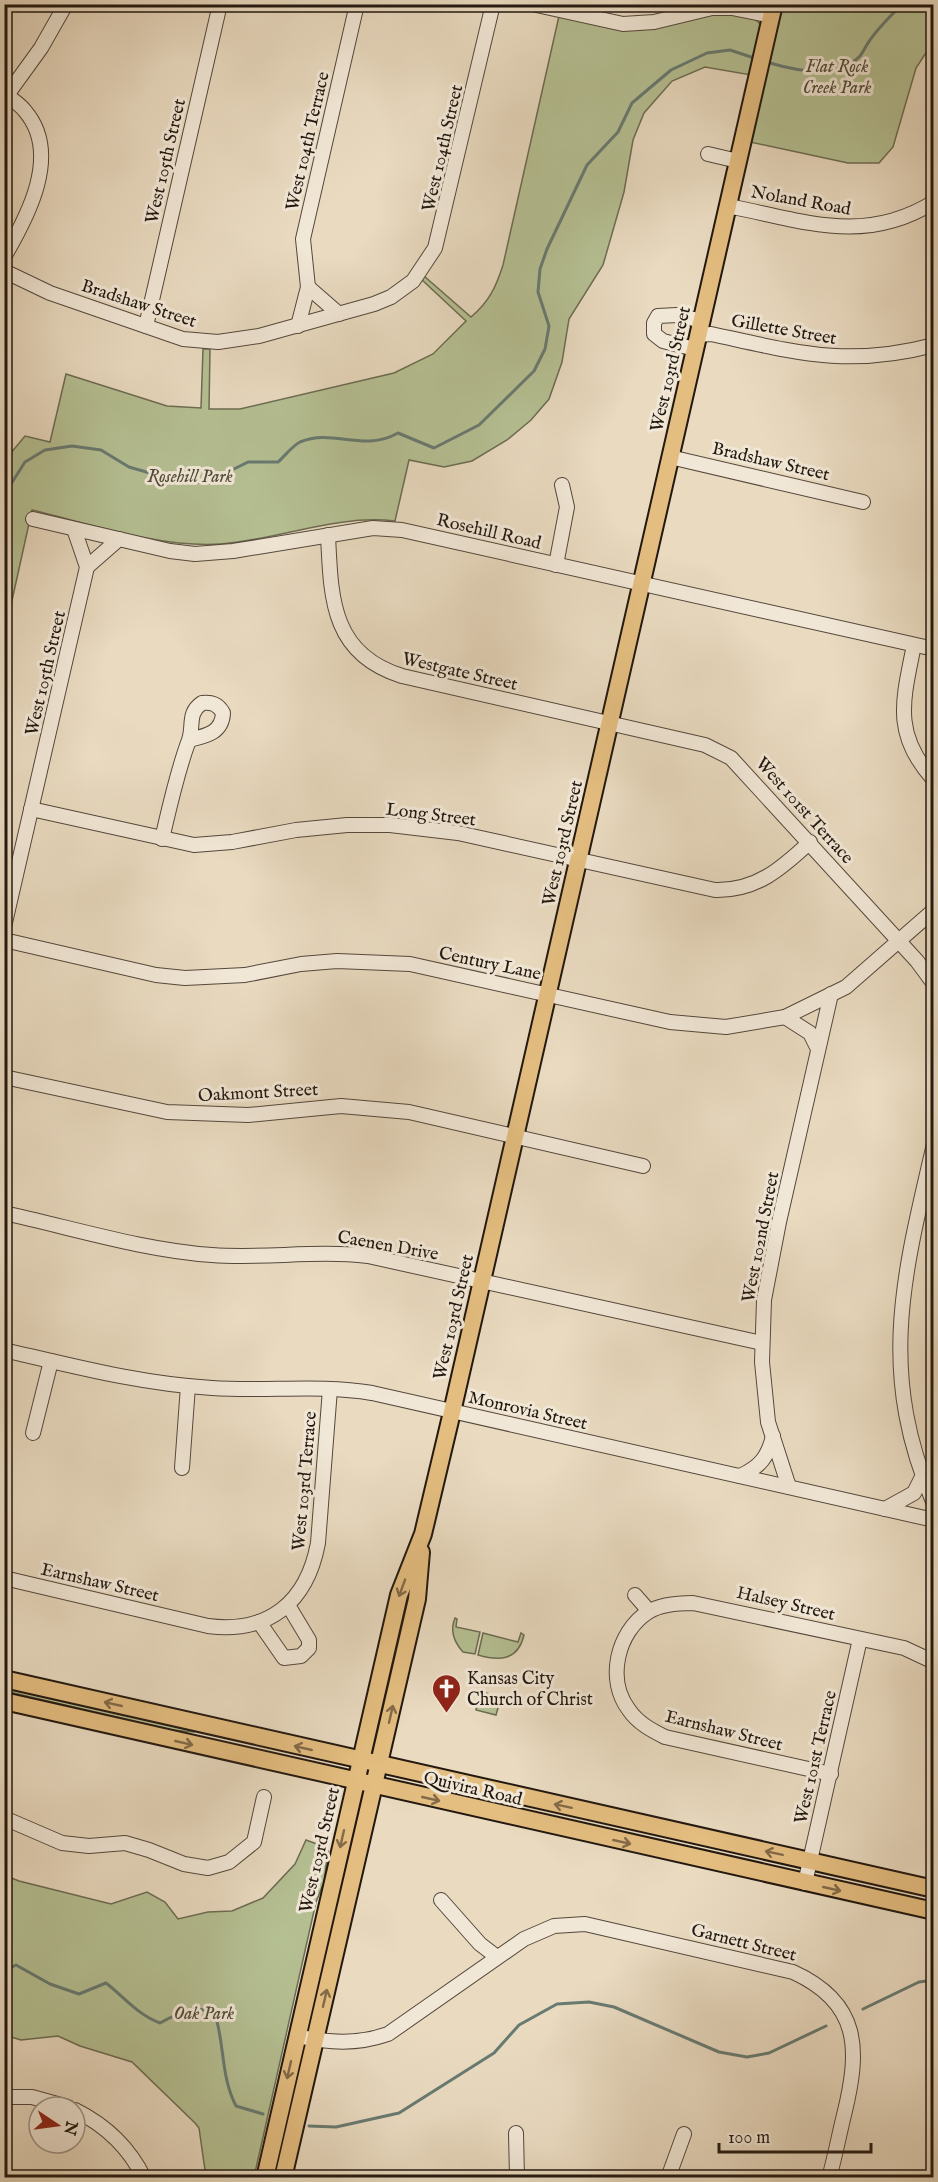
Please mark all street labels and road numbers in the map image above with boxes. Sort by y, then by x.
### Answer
street label: West 104th Terrace [281,70,336,213]
street label: West 104th Street [418,83,469,214]
street label: West 105th Street [141,97,192,226]
street label: Noland Road [749,181,853,222]
street label: Bradshaw Street [78,275,199,334]
street label: West 103rd Street [646,304,697,434]
street label: Gillette Street [729,310,838,351]
street label: Bradshaw Street [710,438,832,487]
street label: Rosehill Road [434,509,544,556]
street label: West 105th Street [21,609,72,738]
street label: Westgate Street [400,648,520,697]
street label: West 101st Terrace [750,753,858,869]
street label: West 103rd Street [538,778,589,908]
street label: Long Street [384,799,477,832]
street label: Century Lane [436,942,543,987]
street label: Oakmont Street [197,1079,319,1108]
street label: West 102nd Street [738,1170,785,1305]
street label: Caenen Drive [335,1226,440,1267]
street label: West 103rd Street [429,1252,480,1382]
street label: Monrovia Street [466,1387,589,1436]
street label: West 103rd Terrace [288,1410,323,1552]
street label: Earnshaw Street [38,1559,161,1608]
street label: Halsey Street [734,1582,837,1627]
street label: West 101st Terrace [790,1688,843,1826]
street label: Earnshaw Street [662,1706,785,1757]
street label: Quivira Road [421,1767,525,1812]
street label: West 103rd Street [295,1785,346,1915]
street label: Garnett Street [689,1919,799,1968]

